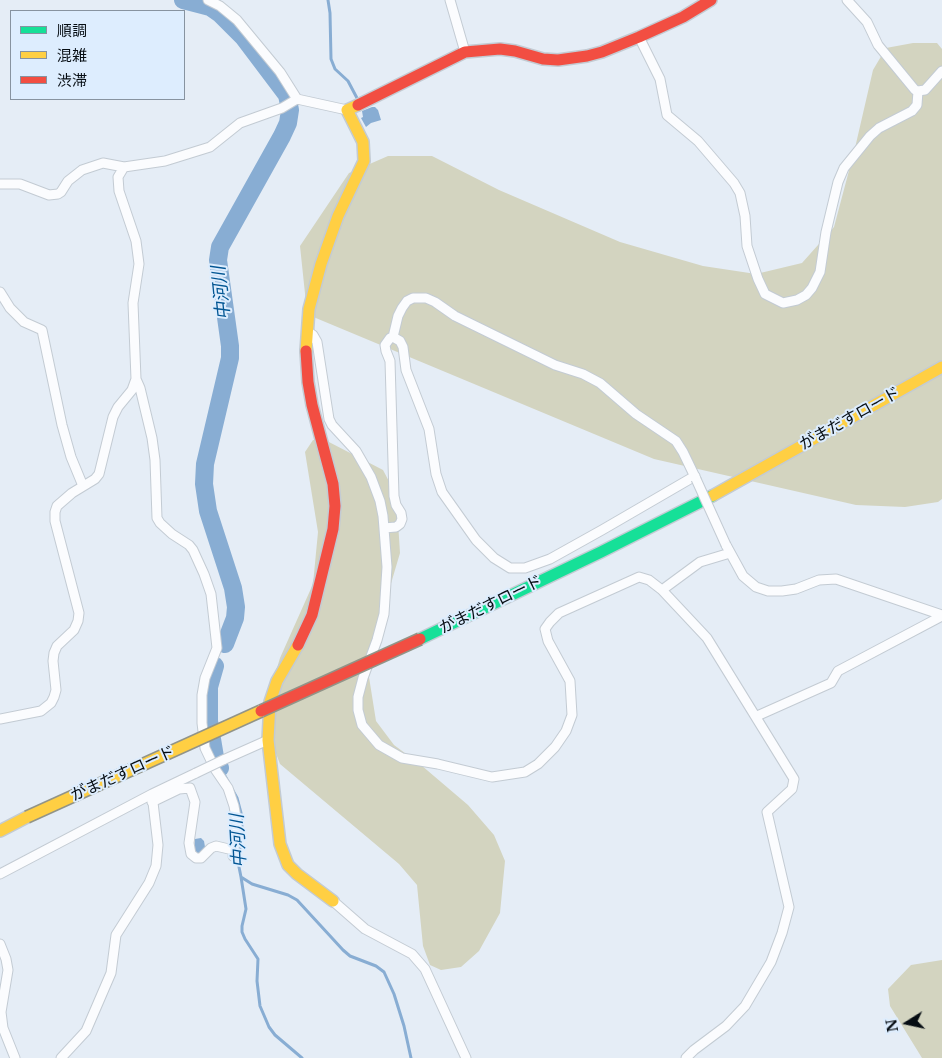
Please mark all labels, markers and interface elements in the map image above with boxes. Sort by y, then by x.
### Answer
legend [10,10,185,100]
text: 順調 [57,21,87,40]
text: 混雑 [57,46,87,65]
text: 渋滞 [57,71,87,90]
water label: 中河川 [208,265,236,321]
street label: がまだすロード [796,383,904,455]
street label: がまだすロード [436,572,546,638]
street label: がまだすロード [68,742,178,806]
water label: 中河川 [227,813,251,869]
north arrow [882,998,932,1048]
text: N [882,1018,902,1034]

